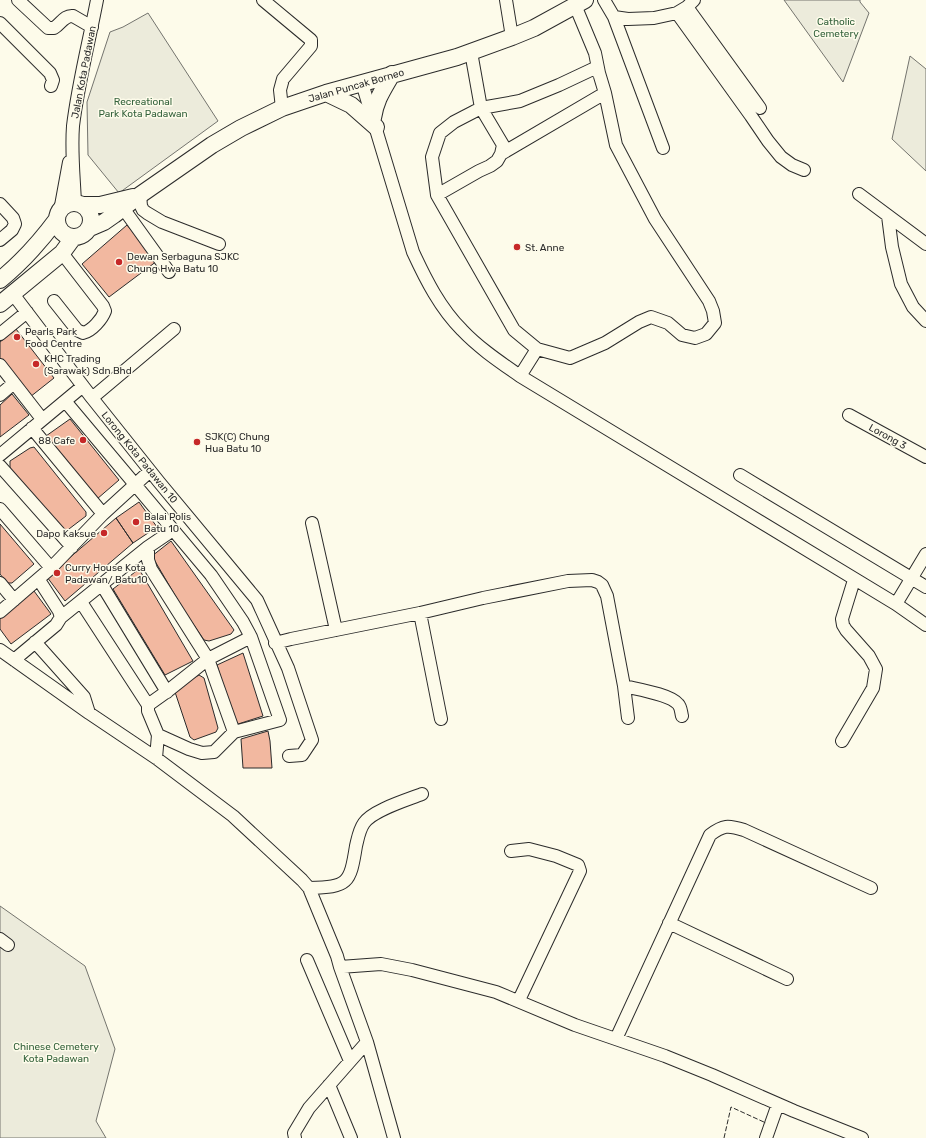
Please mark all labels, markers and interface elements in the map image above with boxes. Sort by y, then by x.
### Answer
park label: Catholic Cemetery [813,16,859,40]
street label: Jalan Kota Padawan [69,25,99,120]
street label: Jalan Puncak Borneo [307,66,406,105]
park label: Recreational Park Kota Padawan [98,96,188,120]
marker: St. Anne [512,242,522,252]
place label: St. Anne [525,242,565,254]
place label: Dewan Serbaguna SJKC Chung Hwa Batu 10 [127,251,240,275]
marker: Dewan Serbaguna SJKC Chung Hwa Batu 10 [114,257,124,267]
place label: Pearls Park Food Centre [25,326,82,350]
marker: Pearls Park Food Centre [12,332,22,342]
place label: KHC Trading (Sarawak) Sdn Bhd [44,353,132,377]
marker: KHC Trading (Sarawak) Sdn Bhd [31,359,41,369]
street label: Lorong Kota Padawan 10 [99,409,180,506]
street label: Lorong 3 [867,422,908,452]
place label: SJK(C) Chung Hua Batu 10 [205,431,270,455]
place label: 88 Cafe [38,435,75,447]
marker: 88 Cafe [78,435,88,445]
marker: SJK(C) Chung Hua Batu 10 [192,437,202,447]
place label: Balai Polis Batu 10 [144,511,191,535]
marker: Balai Polis Batu 10 [131,517,141,527]
place label: Dapo Kaksue [36,528,96,540]
marker: Dapo Kaksue [99,528,109,538]
place label: Curry House Kota Padawan/ Batu10 [65,562,148,586]
marker: Curry House Kota Padawan/ Batu10 [52,568,62,578]
park label: Chinese Cemetery Kota Padawan [13,1041,99,1065]

